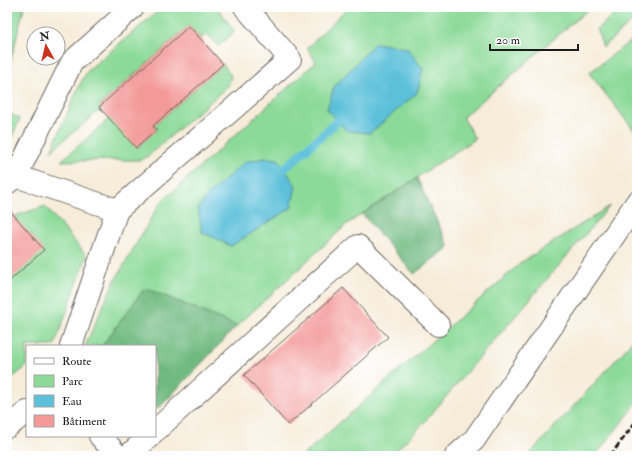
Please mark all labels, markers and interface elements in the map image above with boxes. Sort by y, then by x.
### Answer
north arrow [26,26,66,66]
scale bar [490,26,578,52]
text: N [38,29,52,44]
text: 20 m [496,33,521,48]
legend [26,345,156,437]
text: Route [62,354,91,369]
text: Parc [62,374,83,389]
text: Eau [62,394,82,409]
text: Bâtiment [62,414,106,429]

